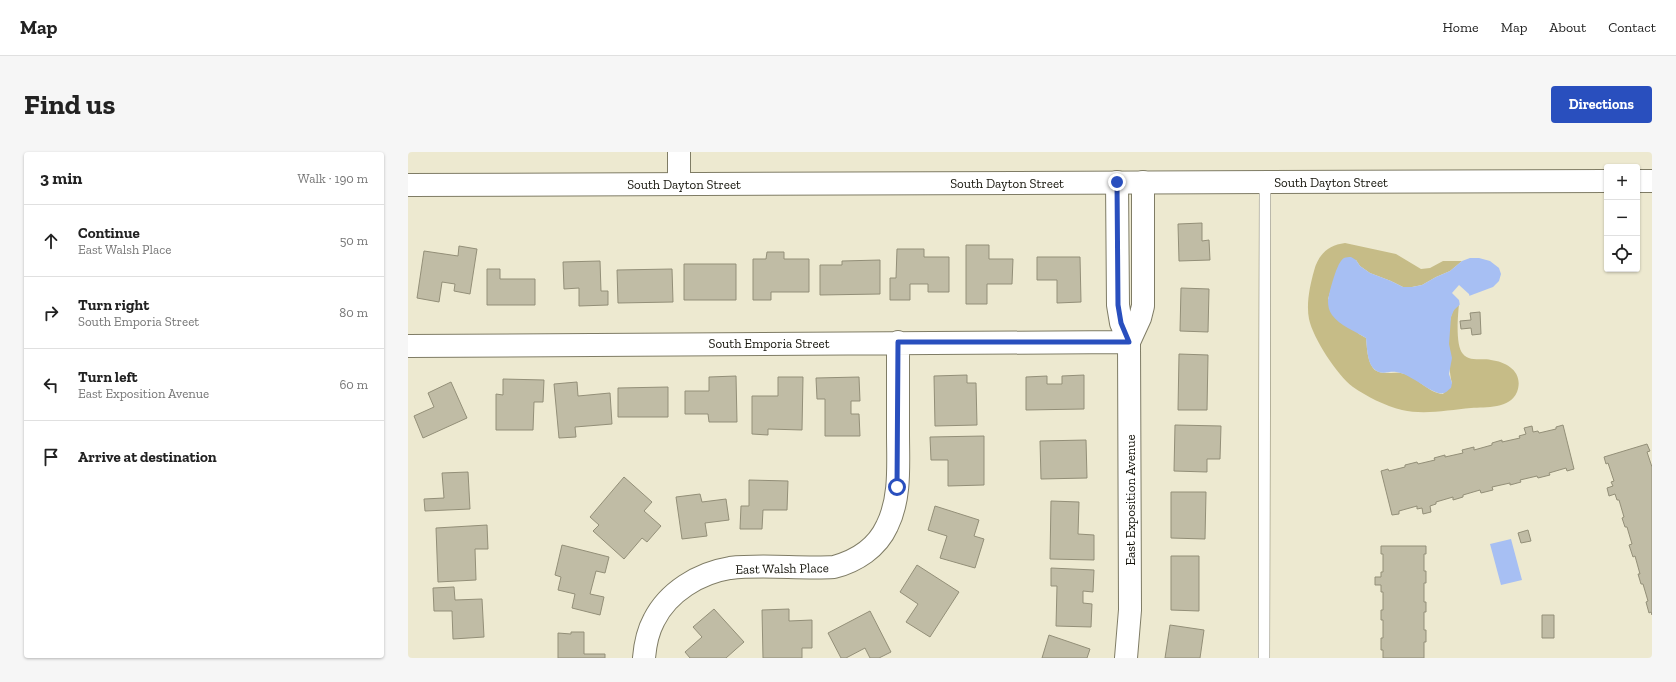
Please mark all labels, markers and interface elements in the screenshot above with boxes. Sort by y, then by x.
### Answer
text: Map [20,16,57,39]
text: Home [1443,19,1479,36]
text: Map [1501,19,1527,36]
text: About [1549,19,1586,36]
text: Contact [1608,19,1656,36]
button: Directions [1551,86,1652,123]
text: Find us [24,88,115,121]
map controls [1604,164,1640,272]
button: + [1604,164,1640,200]
text: 3 min [40,168,82,188]
text: Walk · 190 m [298,171,368,186]
route end [1108,173,1126,191]
street label: South Dayton Street [1274,175,1388,190]
street label: South Dayton Street [950,176,1064,191]
street label: South Dayton Street [627,177,741,192]
button: − [1604,200,1640,236]
text: Continue [78,224,140,242]
icon: ahead [40,230,62,252]
text: 50 m [340,233,368,248]
button: locate [1604,236,1640,272]
text: East Walsh Place [78,242,171,257]
text: Turn right [78,296,149,314]
icon: right [40,302,62,324]
text: 80 m [339,305,368,320]
text: South Emporia Street [78,314,199,329]
street label: South Emporia Street [708,336,830,351]
text: Turn left [78,368,138,386]
icon: left [40,374,62,396]
text: 60 m [339,377,368,392]
text: East Exposition Avenue [78,386,209,401]
street label: East Exposition Avenue [1123,434,1138,566]
icon: arrive [40,446,62,468]
text: Arrive at destination [78,448,217,466]
route start [888,478,906,496]
street label: East Walsh Place [735,560,829,577]

